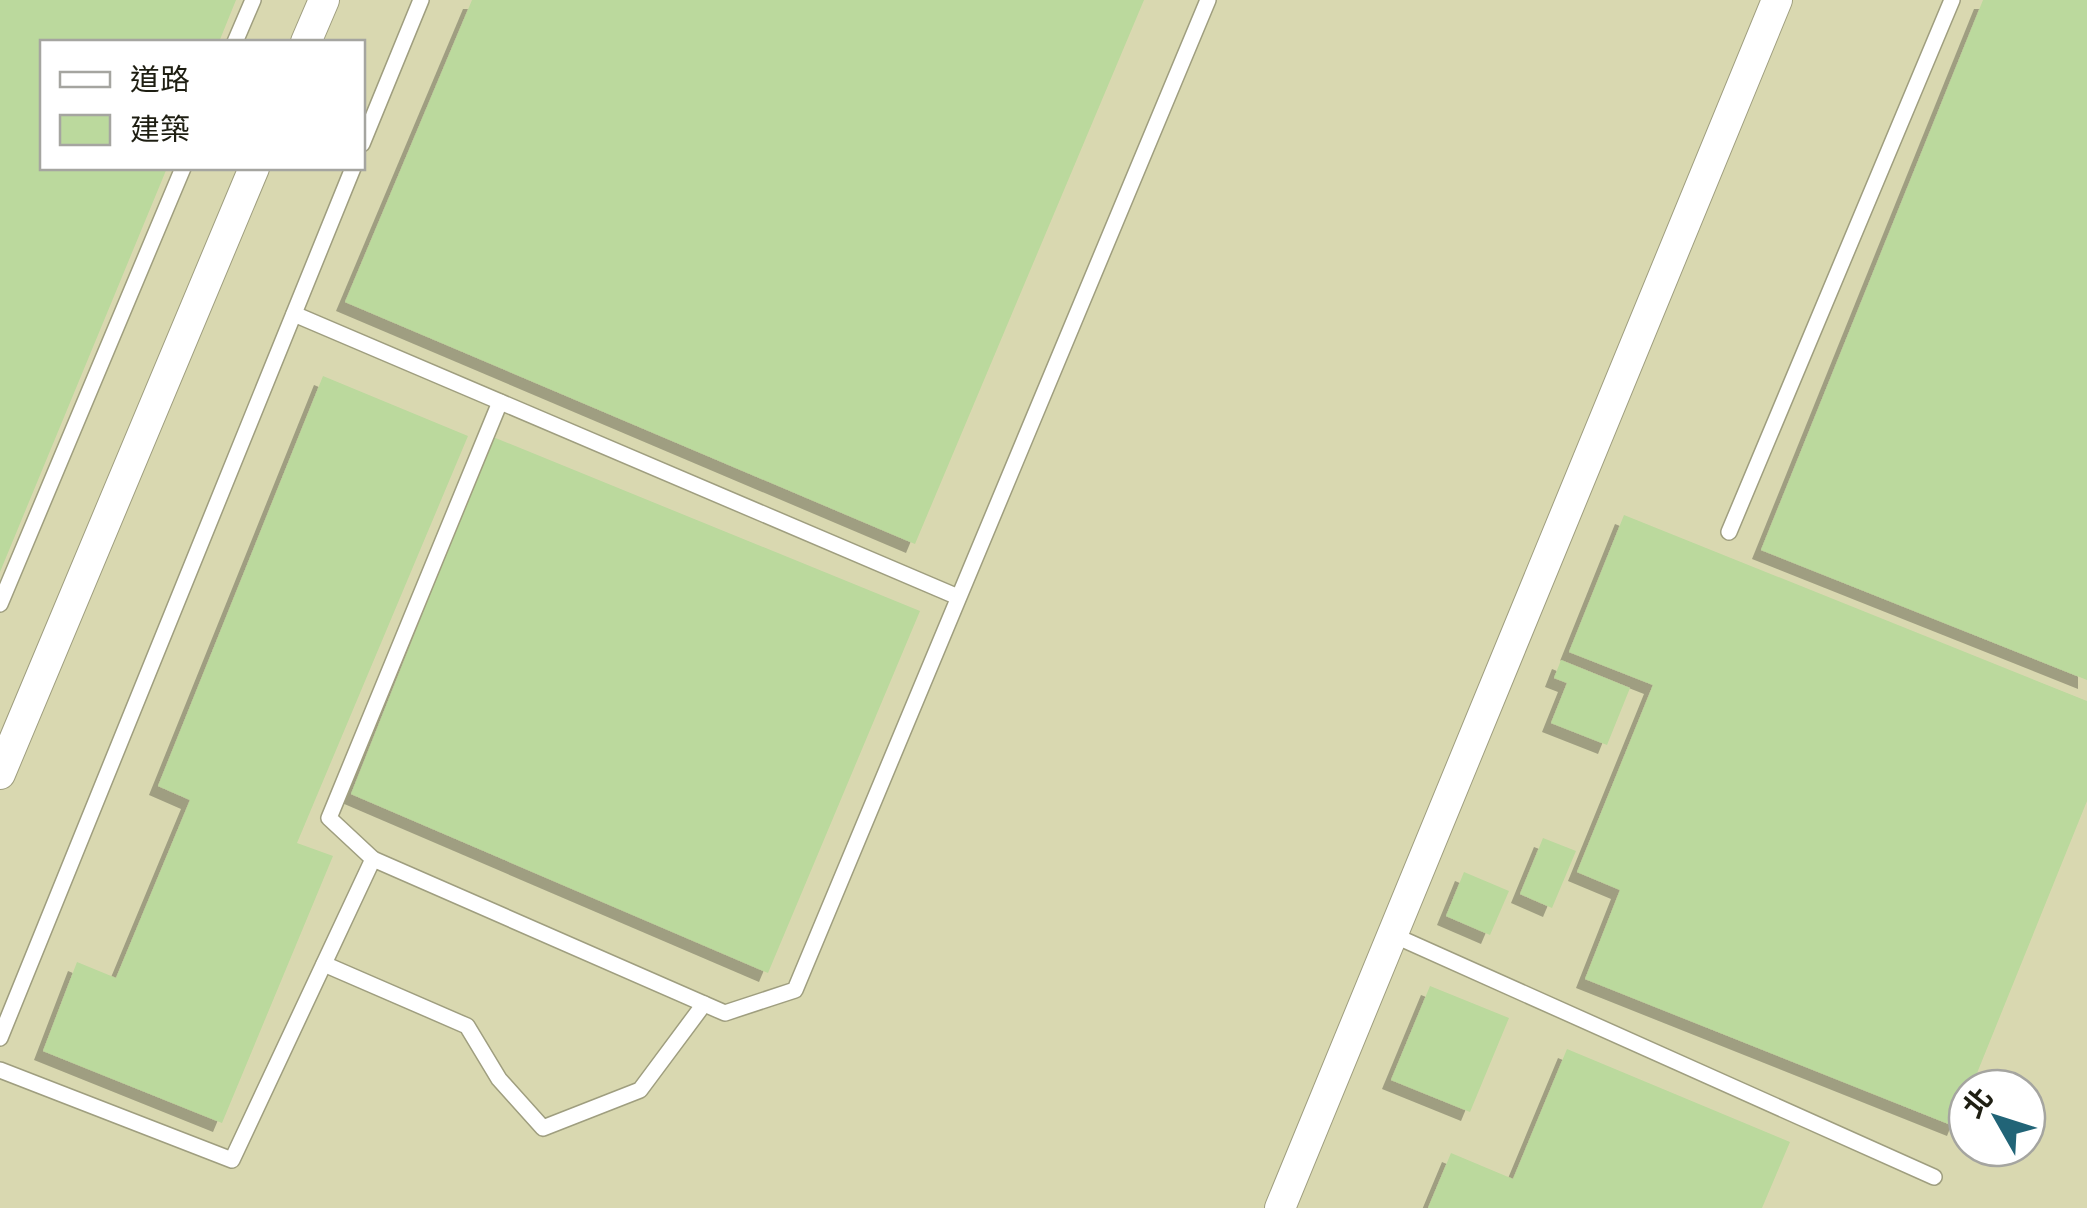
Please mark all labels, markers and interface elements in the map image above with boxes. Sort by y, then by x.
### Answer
legend [40,40,365,170]
text: 道路 [130,62,190,97]
text: 建築 [130,112,190,147]
north arrow [1947,1068,2047,1168]
text: 北 [1956,1081,2000,1124]

